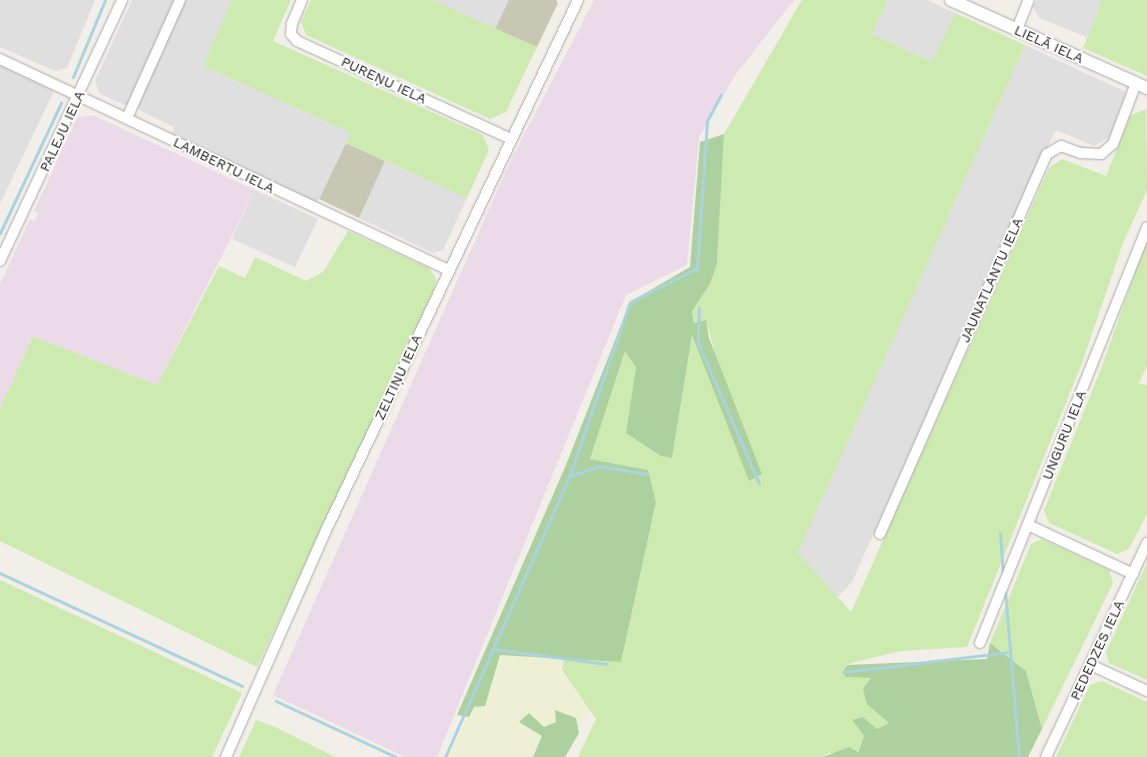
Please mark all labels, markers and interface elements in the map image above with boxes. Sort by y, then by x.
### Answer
street label: LIELĀ IELA [1012,21,1086,67]
street label: PUREŅU IELA [339,53,429,107]
street label: PALEJU IELA [36,88,88,174]
street label: LAMBERTU IELA [171,133,277,197]
street label: JAUNATLANTU IELA [956,215,1026,345]
street label: ZELTIŅU IELA [371,332,425,422]
street label: UNGURU IELA [1038,388,1090,482]
street label: PEDEDZES IELA [1066,597,1128,703]

